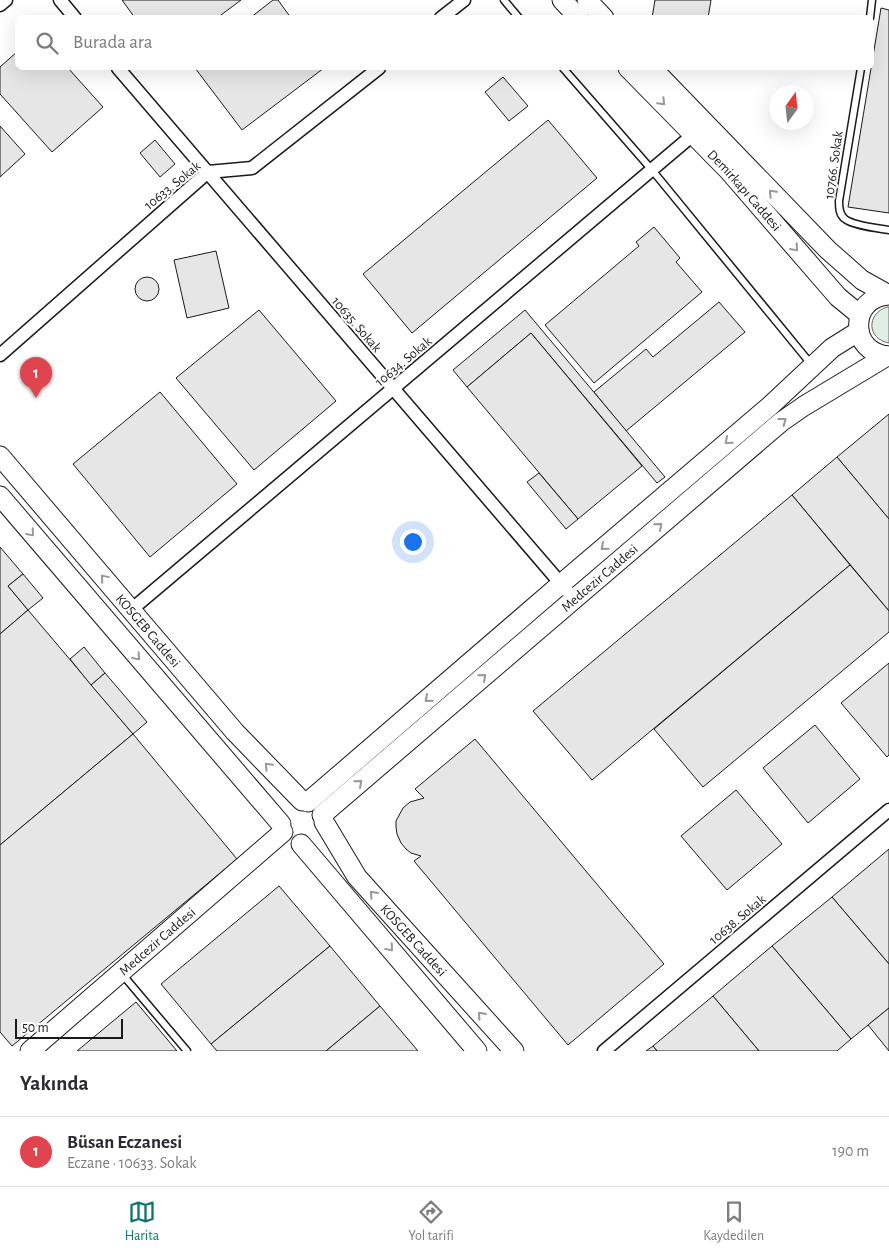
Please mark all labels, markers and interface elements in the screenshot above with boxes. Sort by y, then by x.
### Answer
search box [15,15,874,70]
icon: search [33,29,61,57]
text: Burada ara [73,33,152,52]
north arrow [769,85,814,130]
one-way arrow [656,97,665,106]
street label: 10766. Sokak [822,129,846,200]
street label: Demirkapı Caddesi [704,148,784,234]
street label: 10633. Sokak [142,159,204,213]
one-way arrow [769,190,778,199]
one-way arrow [790,242,799,251]
street label: 10635. Sokak [329,294,384,355]
street label: 10634. Sokak [373,334,435,389]
pin: 1 [20,357,52,398]
one-way arrow [777,418,787,427]
one-way arrow [725,436,734,444]
one-way arrow [654,523,663,532]
one-way arrow [26,528,35,537]
your location [400,529,426,555]
one-way arrow [601,541,610,549]
street label: Medcezir Caddesi [559,542,641,615]
one-way arrow [101,574,110,583]
street label: KOSGEB Caddesi [113,592,183,670]
one-way arrow [131,651,140,660]
one-way arrow [477,674,486,683]
one-way arrow [425,693,434,701]
one-way arrow [265,763,274,772]
one-way arrow [354,780,363,789]
one-way arrow [370,890,379,899]
street label: 10638. Sokak [707,892,769,947]
street label: KOSGEB Caddesi [377,902,449,979]
street label: Medcezir Caddesi [117,905,198,978]
one-way arrow [384,943,393,952]
one-way arrow [478,1011,487,1020]
scale bar [15,1016,122,1039]
text: 50 m [22,1021,49,1035]
text: Yakında [20,1073,89,1094]
text: Büsan Eczanesi [67,1133,182,1152]
text: 1 [33,1143,39,1159]
text: 190 m [832,1143,869,1159]
text: Eczane · 10633. Sokak [67,1155,197,1171]
tab: Harita [125,1198,159,1245]
tab: Yol tarifi [408,1198,454,1245]
tab: Kaydedilen [703,1198,764,1245]

